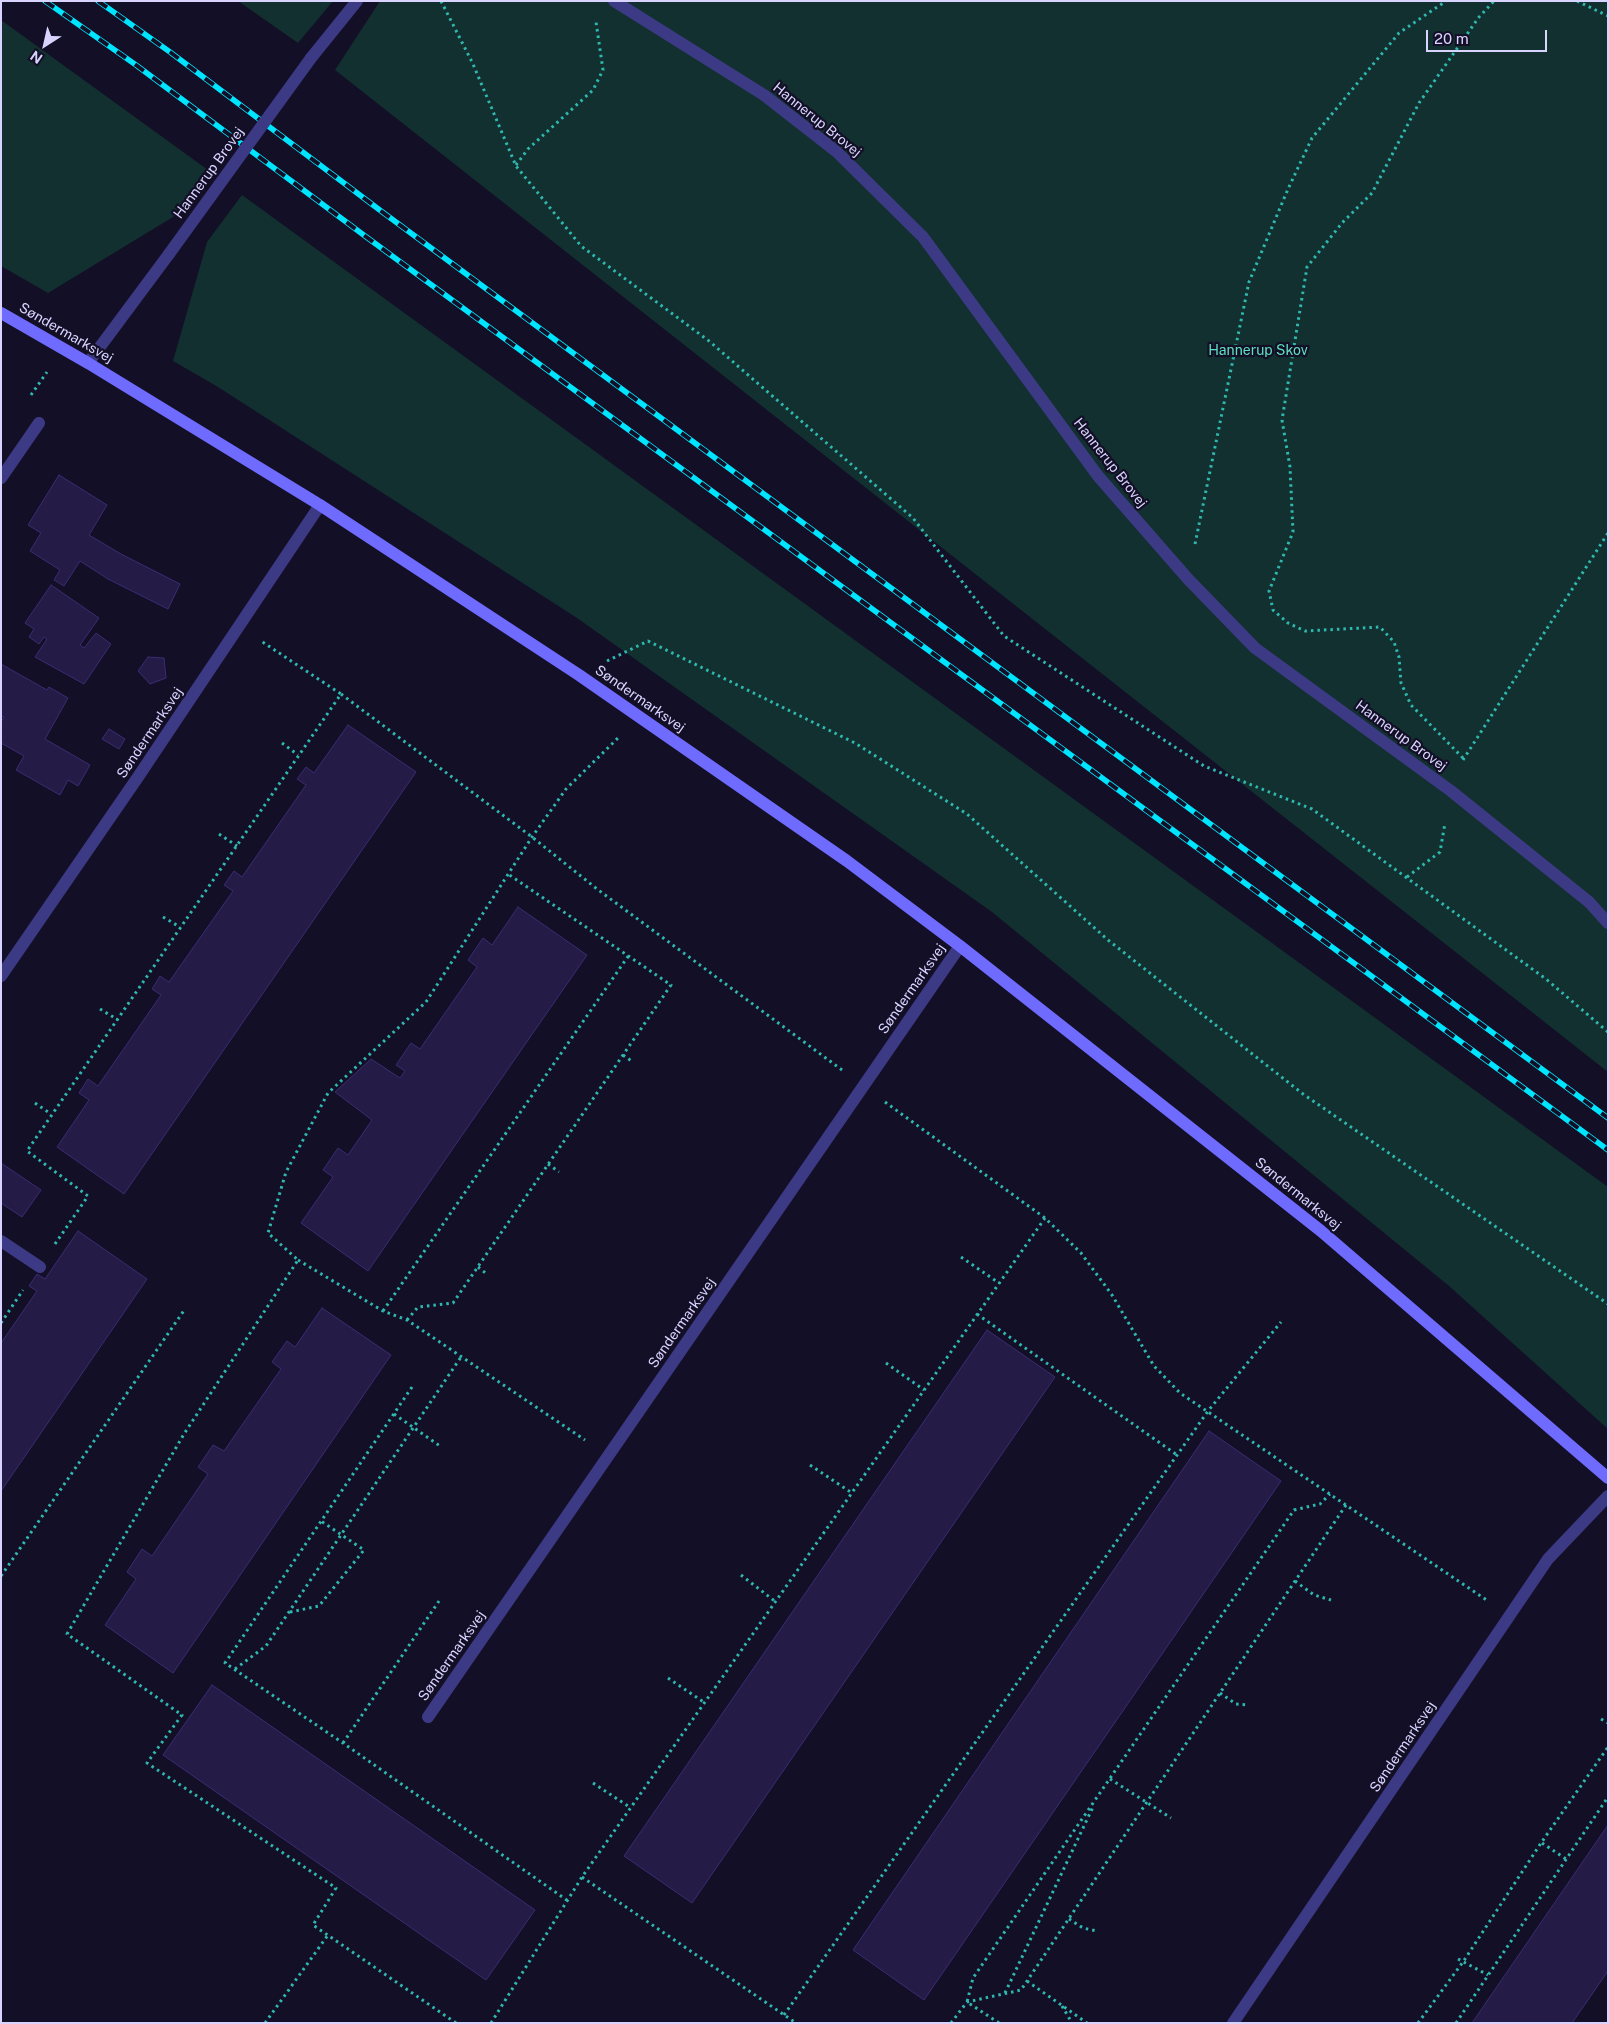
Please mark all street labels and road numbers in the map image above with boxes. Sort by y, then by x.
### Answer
street label: Hannerup Brovej [769,79,865,161]
street label: Hannerup Brovej [170,124,248,222]
street label: Søndermarksvej [16,299,116,367]
street label: Hannerup Brovej [1070,415,1150,511]
street label: Søndermarksvej [592,662,688,736]
street label: Søndermarksvej [113,684,187,782]
street label: Hannerup Brovej [1352,697,1450,775]
street label: Søndermarksvej [875,941,949,1037]
street label: Søndermarksvej [1252,1154,1344,1234]
street label: Søndermarksvej [645,1275,719,1371]
street label: Søndermarksvej [415,1608,489,1704]
street label: Søndermarksvej [1366,1698,1440,1796]

